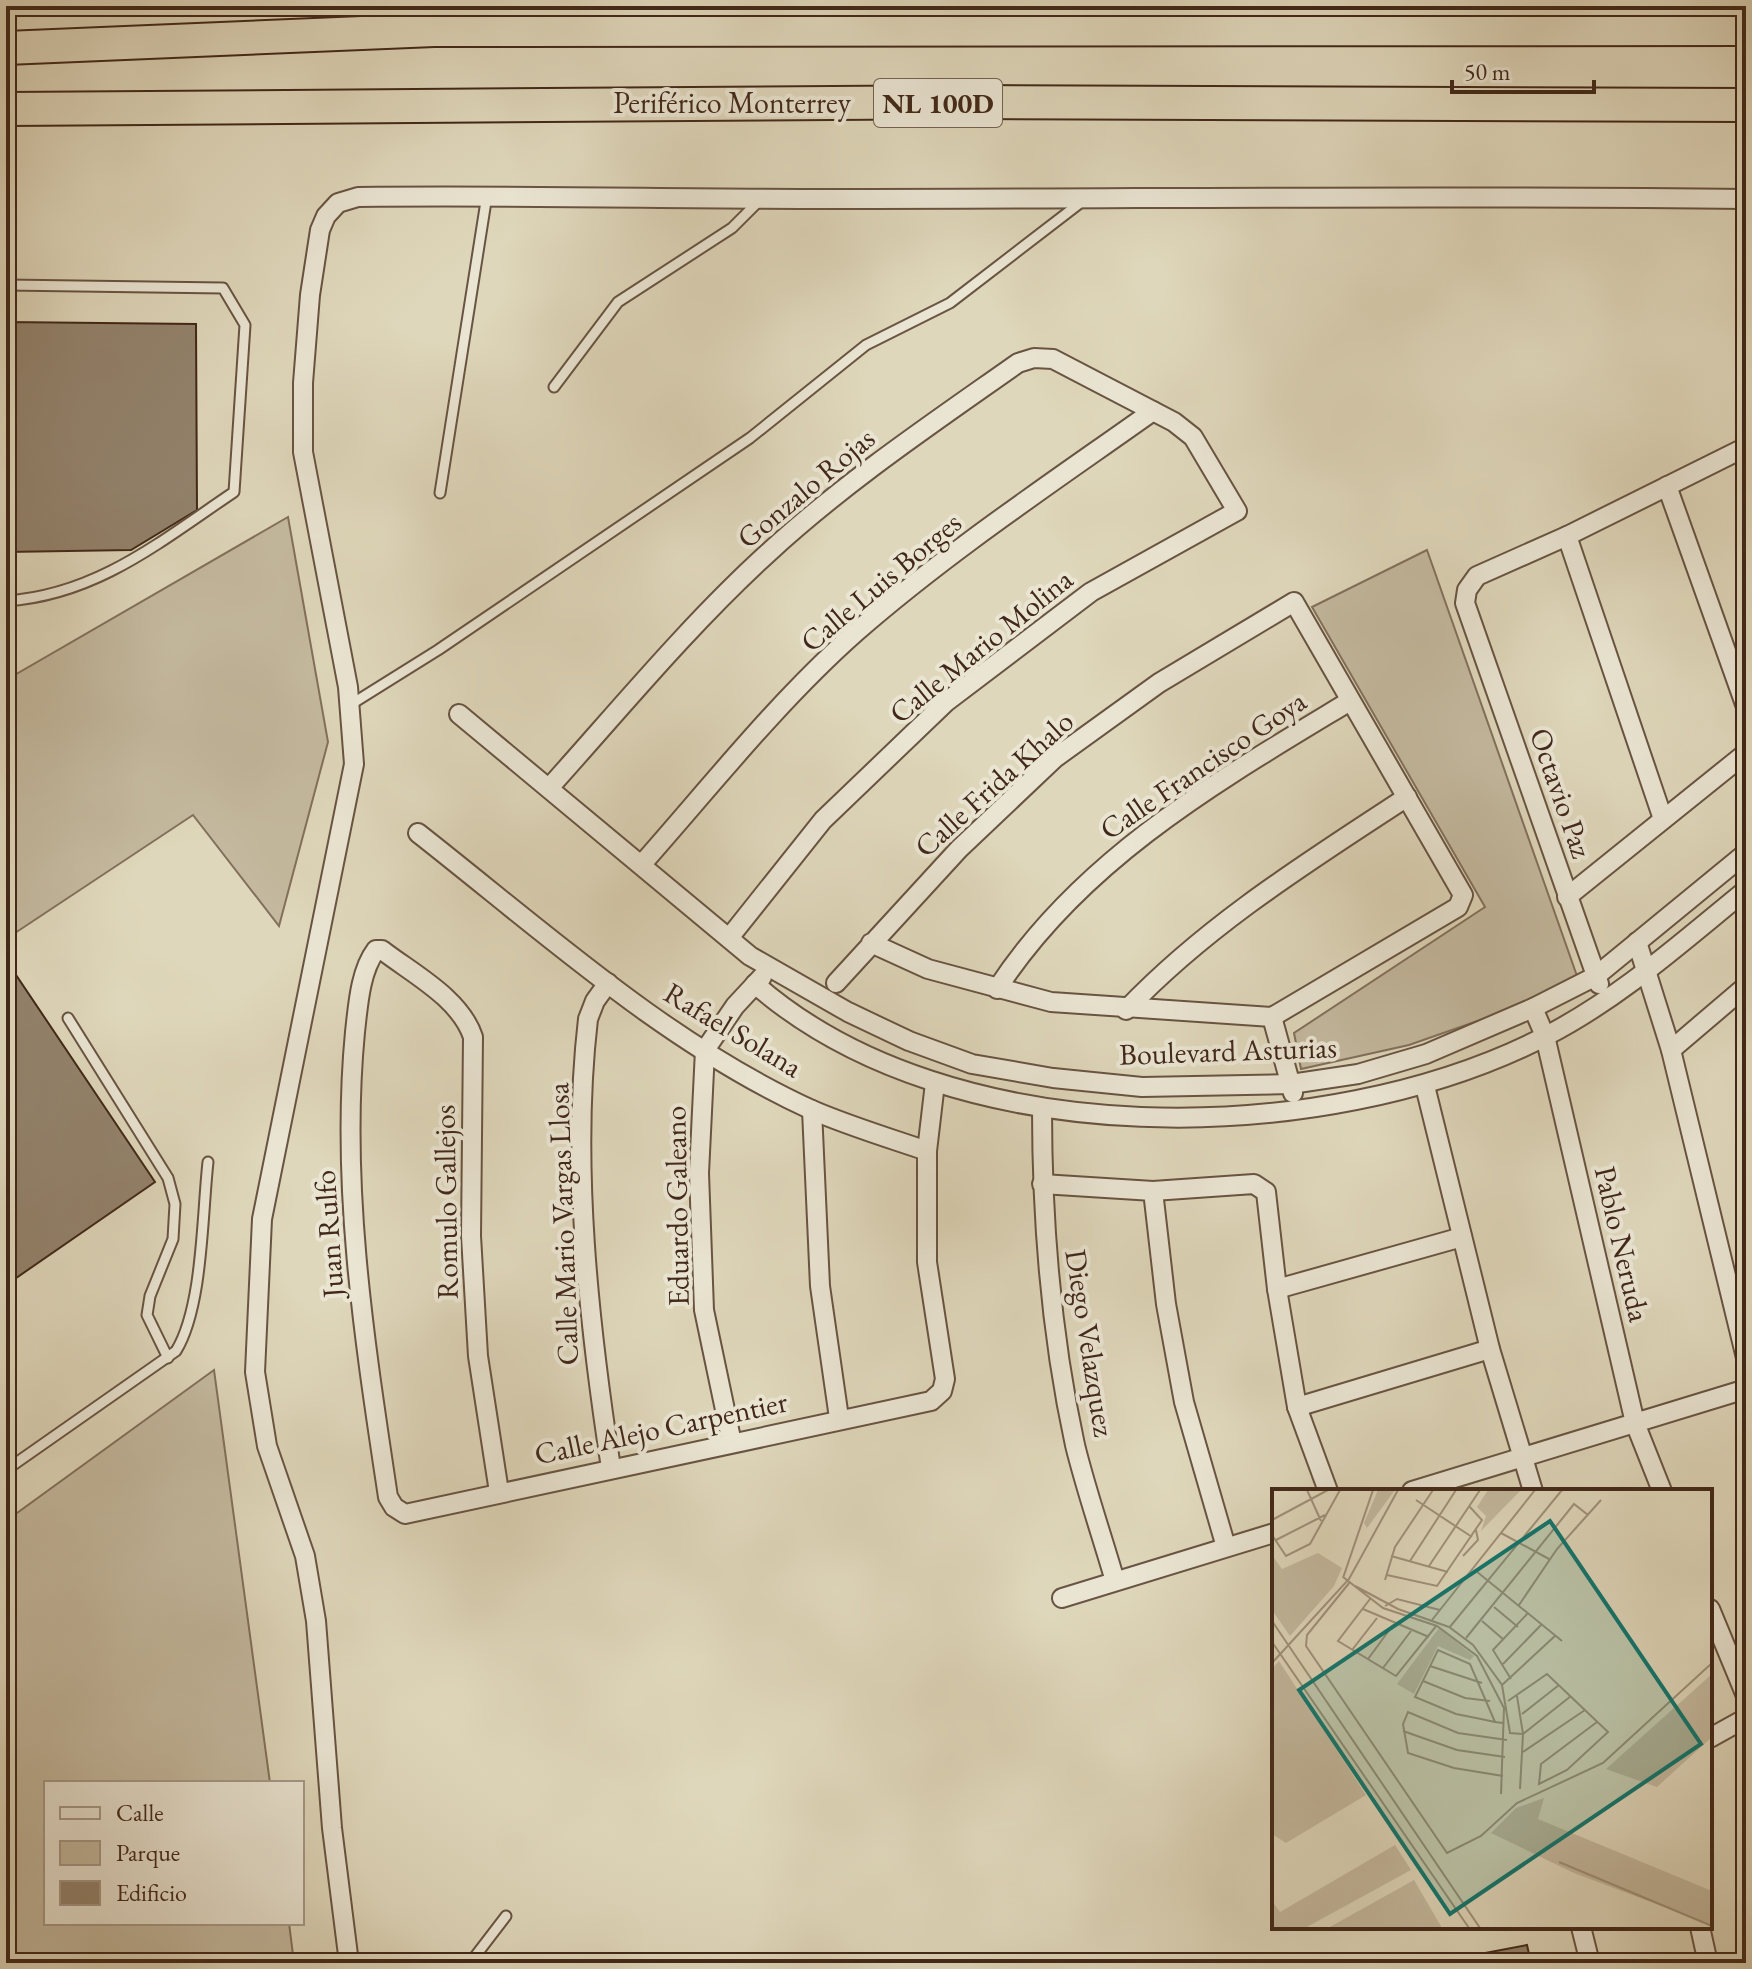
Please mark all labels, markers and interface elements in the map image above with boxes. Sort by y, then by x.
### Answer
scale bar [1452,44,1594,94]
text: 50 m [1464,56,1511,87]
road number: NL 100D [874,79,1002,127]
street label: Periférico Monterrey [613,83,852,122]
street label: Gonzalo Rojas [729,418,883,557]
street label: Calle Luis Borges [792,503,969,660]
street label: Calle Mario Molina [881,560,1080,732]
street label: Calle Francisco Goya [1092,681,1314,848]
street label: Calle Frida Khalo [906,702,1081,865]
street label: Octavio Paz [1521,723,1602,864]
street label: Rafael Solana [657,973,809,1086]
street label: Boulevard Asturias [1118,1027,1337,1074]
street label: Calle Mario Vargas Llosa [538,1082,587,1366]
street label: Romulo Gallejos [424,1104,467,1300]
street label: Eduardo Galeano [655,1105,698,1307]
street label: Pablo Neruda [1586,1162,1659,1326]
street label: Juan Rulfo [305,1169,353,1302]
street label: Diego Velazquez [1056,1247,1125,1440]
street label: Calle Alejo Carpentier [531,1382,791,1473]
inset map [1272,1489,1712,1929]
legend [44,1781,304,1925]
text: Calle [116,1797,164,1828]
text: Parque [116,1837,180,1868]
text: Edificio [116,1877,187,1908]

